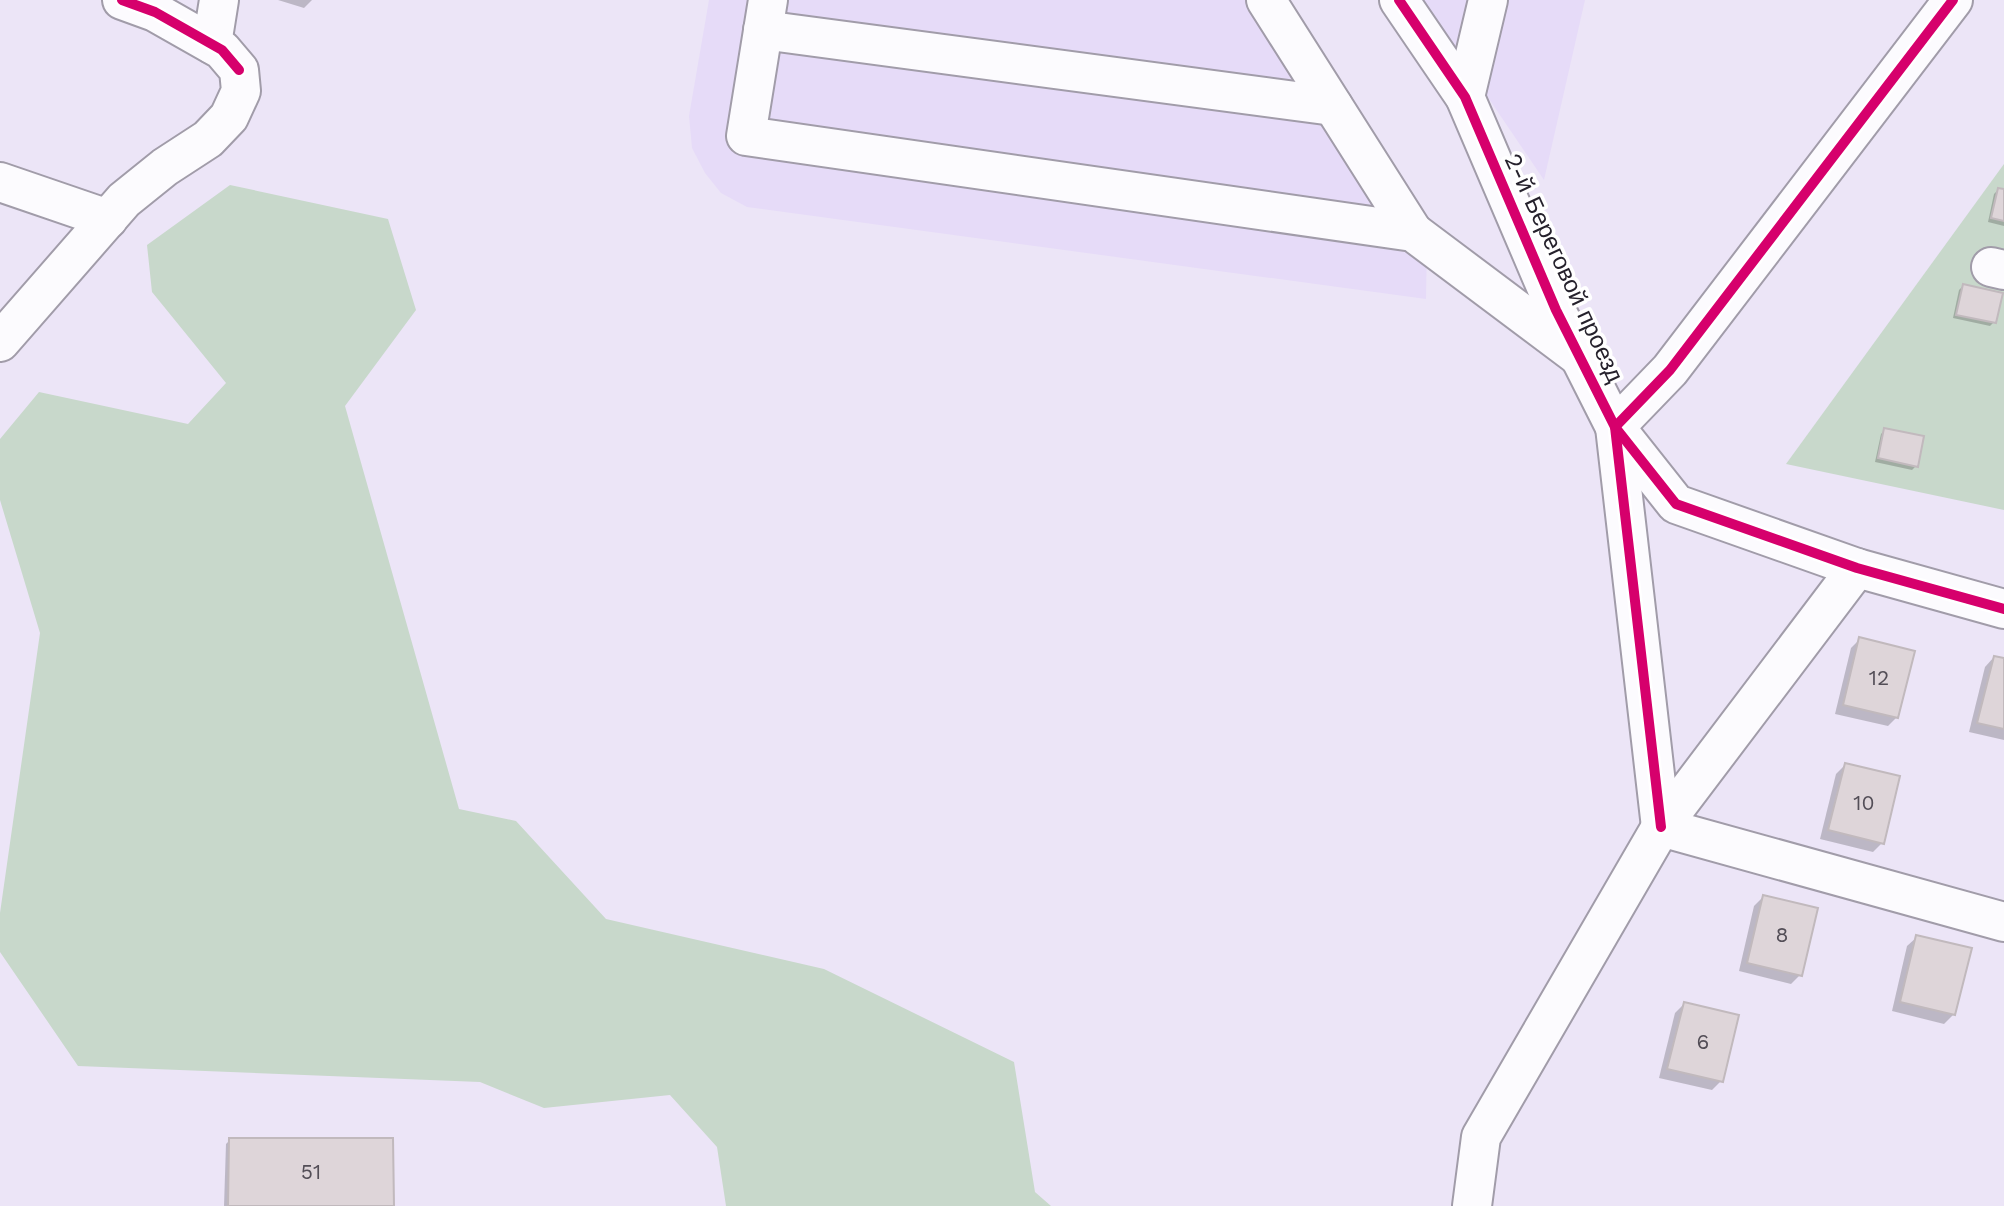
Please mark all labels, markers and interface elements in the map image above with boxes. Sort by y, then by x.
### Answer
street label: 2-й Береговой проезд [1499,149,1629,387]
house number: 12 [1869,665,1889,690]
house number: 10 [1853,790,1875,815]
house number: 8 [1776,922,1788,947]
house number: 6 [1697,1029,1709,1054]
house number: 51 [301,1159,321,1184]

